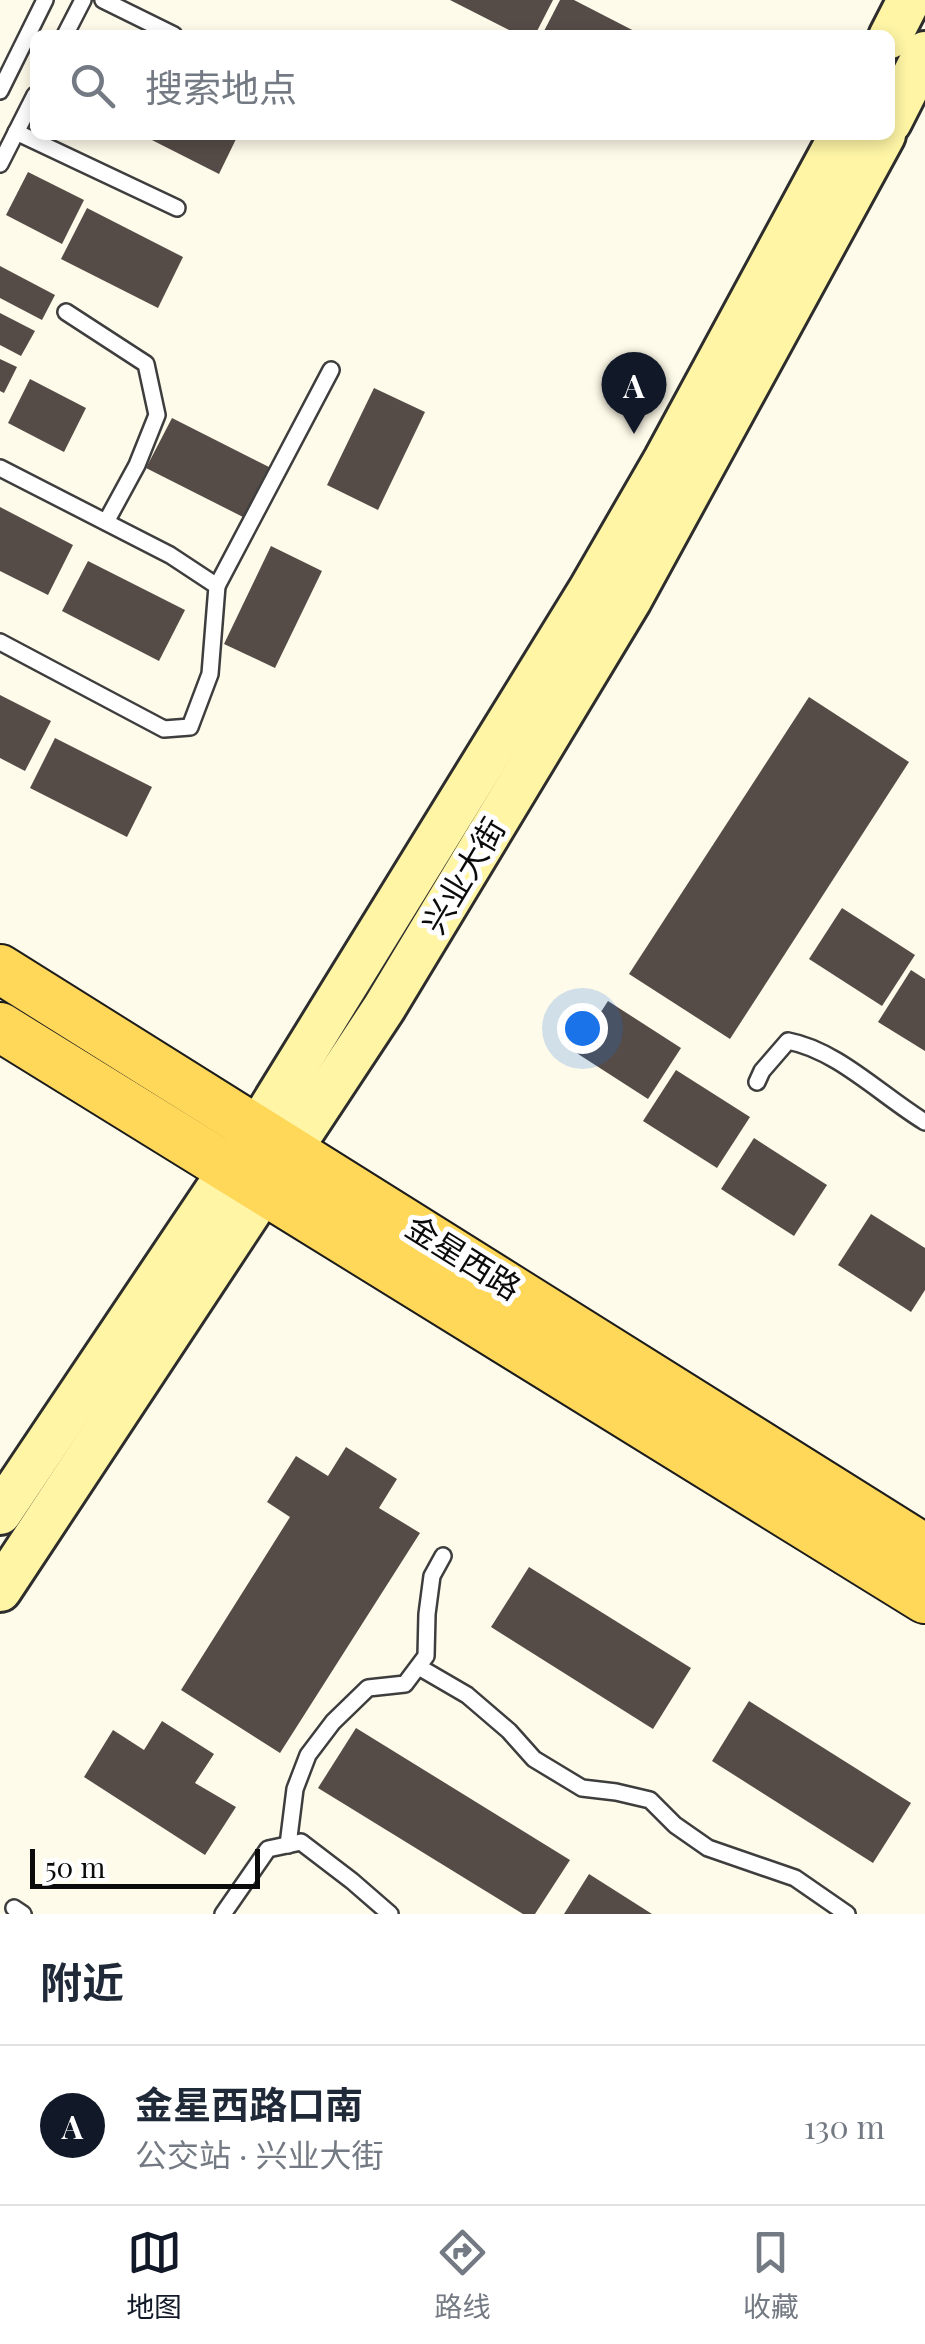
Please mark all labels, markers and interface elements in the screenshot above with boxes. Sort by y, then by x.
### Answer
search box [30,30,895,140]
icon: search [65,58,120,113]
text: 搜索地点 [145,61,297,112]
pin: A [602,352,666,434]
street label: 兴业大街 [410,809,513,941]
your location [557,1003,608,1054]
street label: 金星西路 [399,1204,530,1308]
scale bar [30,1844,260,1888]
text: 50 m [45,1848,105,1885]
text: 附近 [40,1953,124,2009]
text: 金星西路口南 [135,2078,363,2129]
text: A [62,2104,83,2147]
text: 130 m [804,2104,885,2147]
text: 公交站 · 兴业大街 [135,2132,383,2175]
tab: 地图 [126,2225,182,2325]
tab: 路线 [434,2225,491,2325]
tab: 收藏 [743,2225,799,2325]

